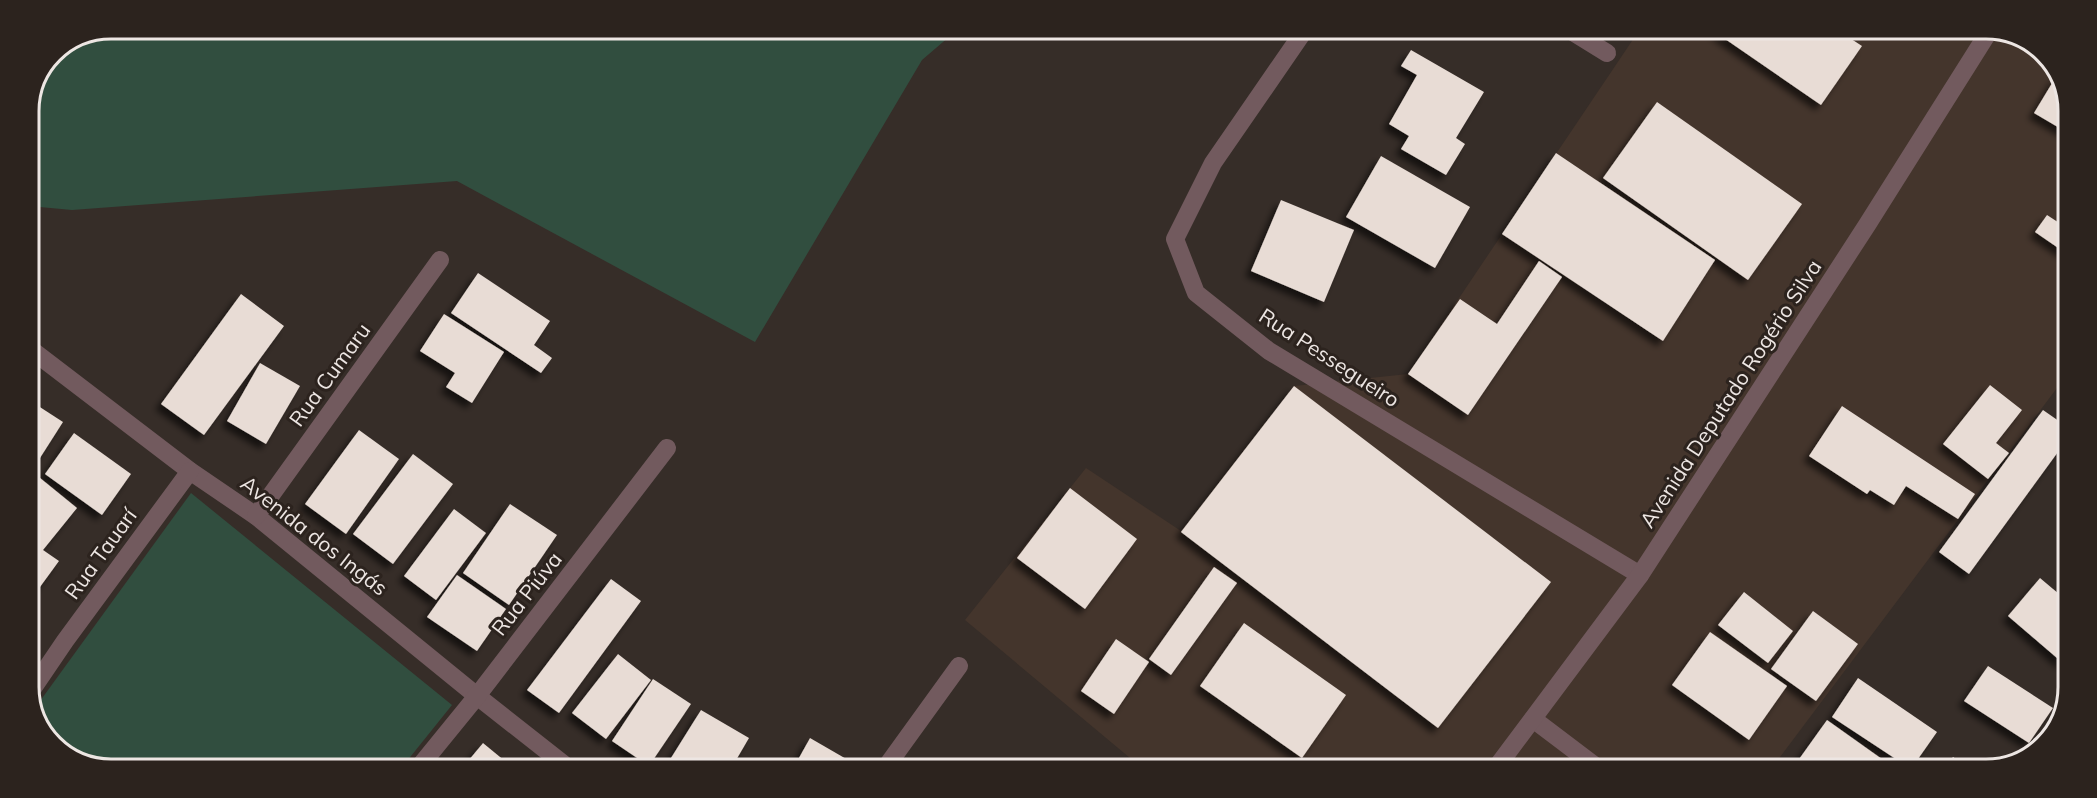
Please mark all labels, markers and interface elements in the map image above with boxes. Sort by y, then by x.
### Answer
street label: Avenida Deputado Rogério Silva [1634,255,1827,532]
street label: Rua Pessegueiro [1254,302,1405,412]
street label: Rua Cumaru [283,318,375,431]
street label: Avenida dos Ingás [236,470,393,601]
street label: Rua Tauarí [59,502,142,604]
street label: Rua Piúva [485,546,567,640]

